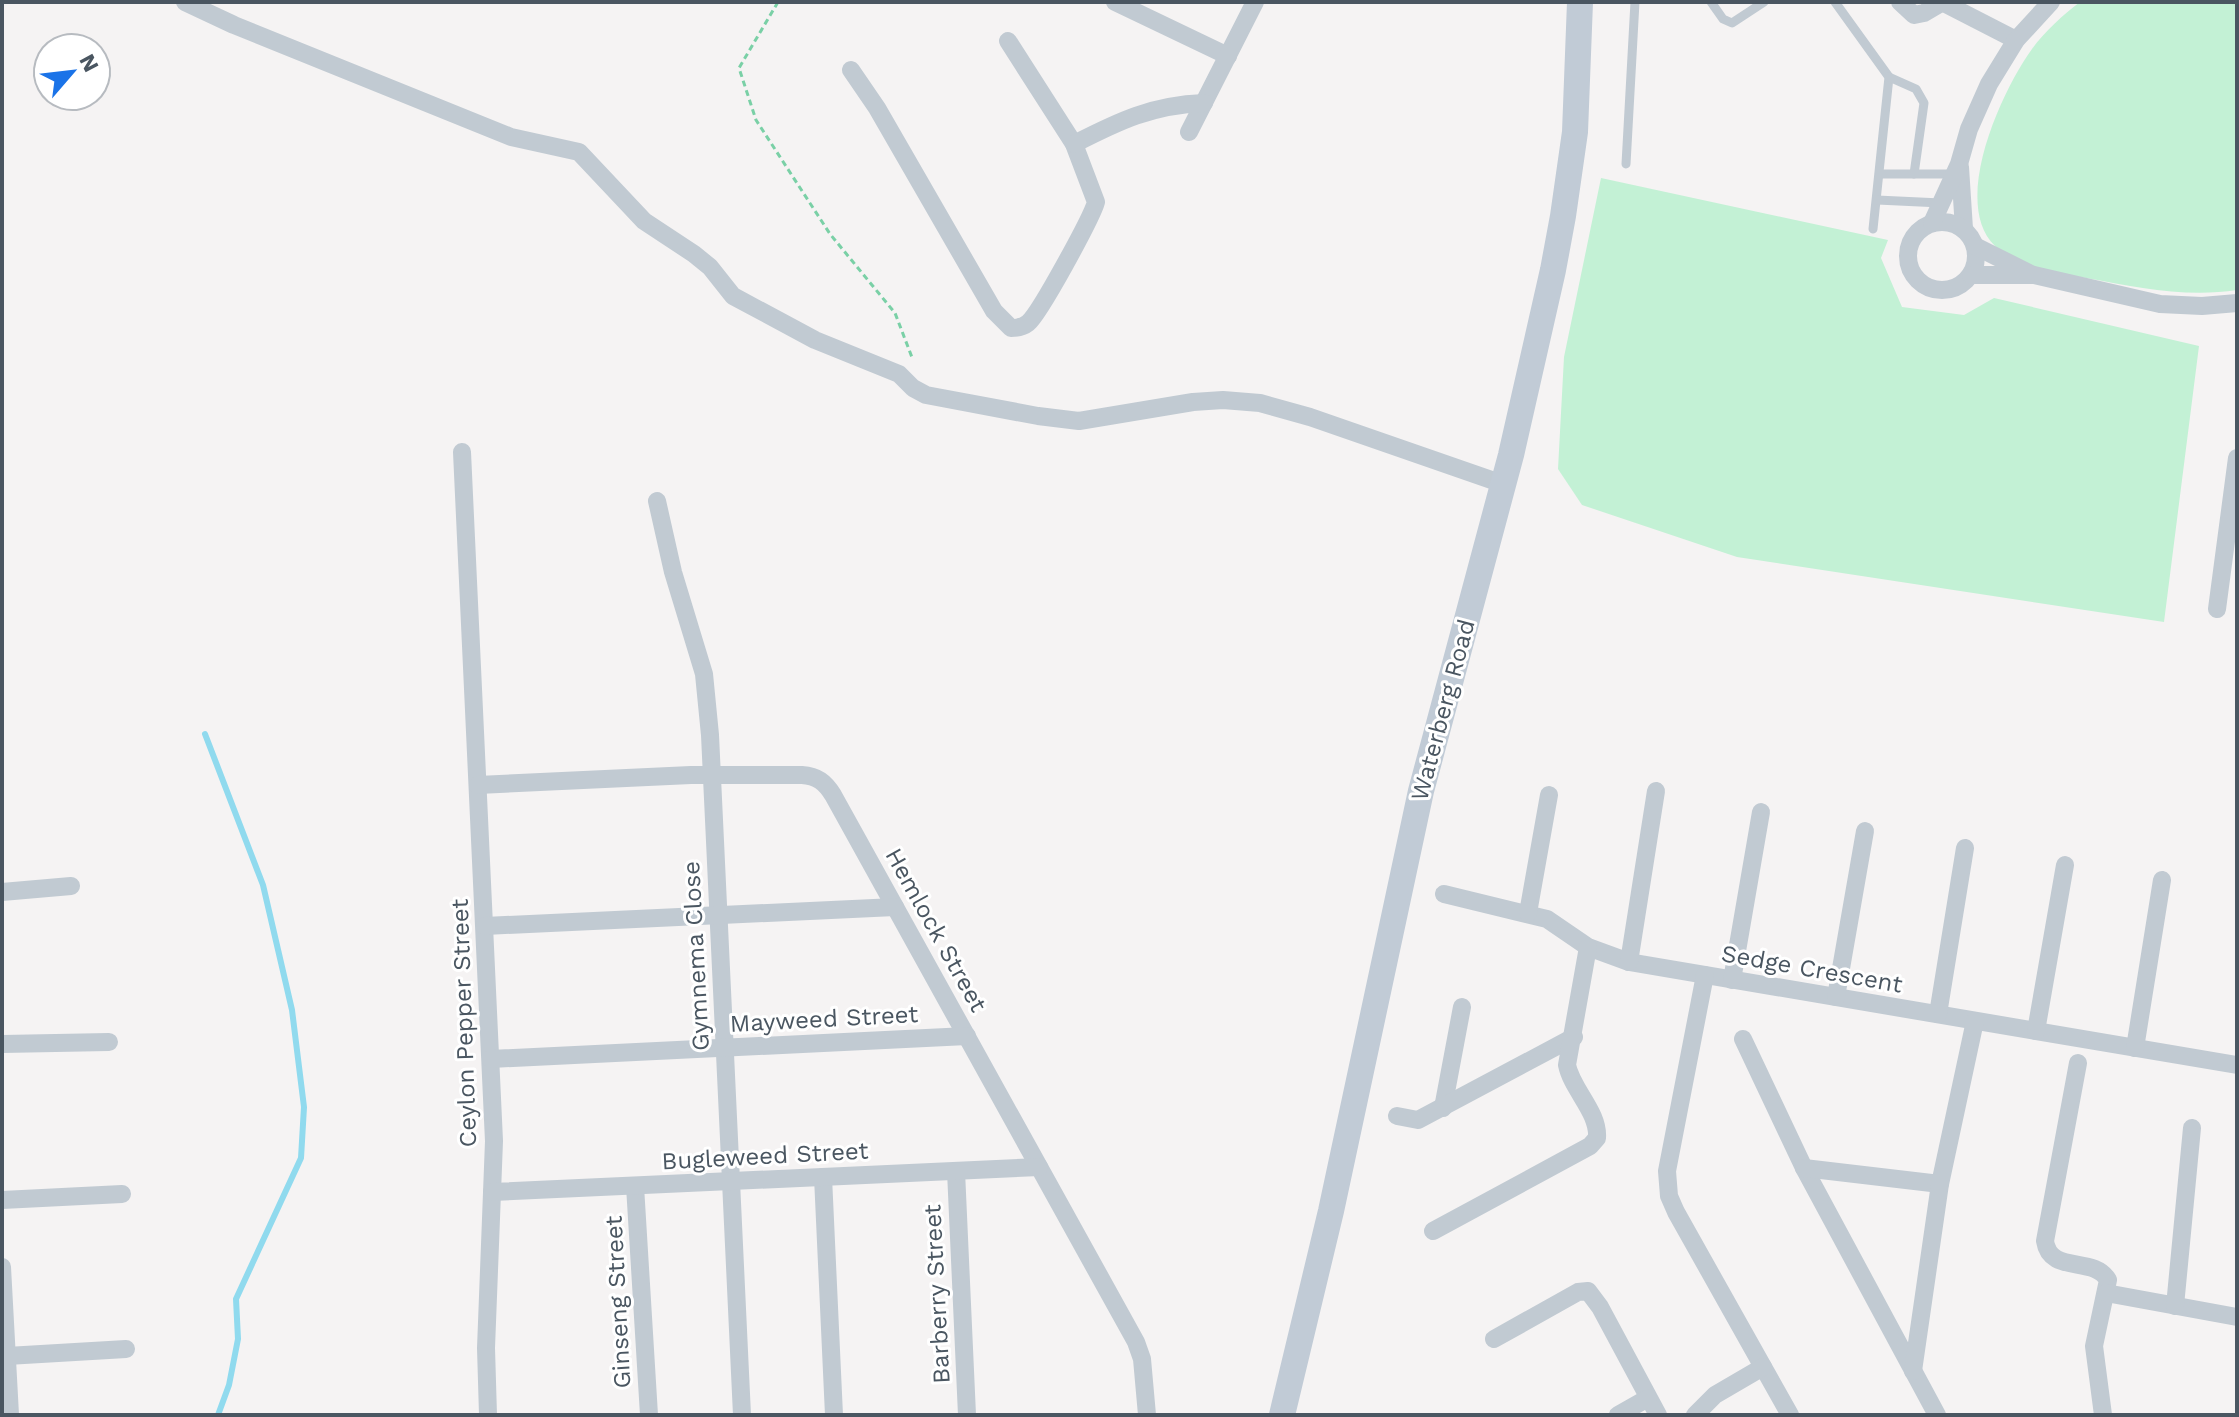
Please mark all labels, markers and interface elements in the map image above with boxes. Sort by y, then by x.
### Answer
north arrow [32,32,112,112]
text: N [74,50,104,76]
street label: Waterberg Road [1405,616,1481,804]
street label: Hemlock Street [879,843,993,1017]
street label: Gymnema Close [677,860,715,1052]
street label: Ceylon Pepper Street [446,898,482,1148]
street label: Sedge Crescent [1719,939,1905,999]
street label: Mayweed Street [729,1000,919,1038]
street label: Bugleweed Street [661,1137,869,1175]
street label: Barberry Street [918,1204,956,1384]
street label: Ginseng Street [599,1215,637,1389]

